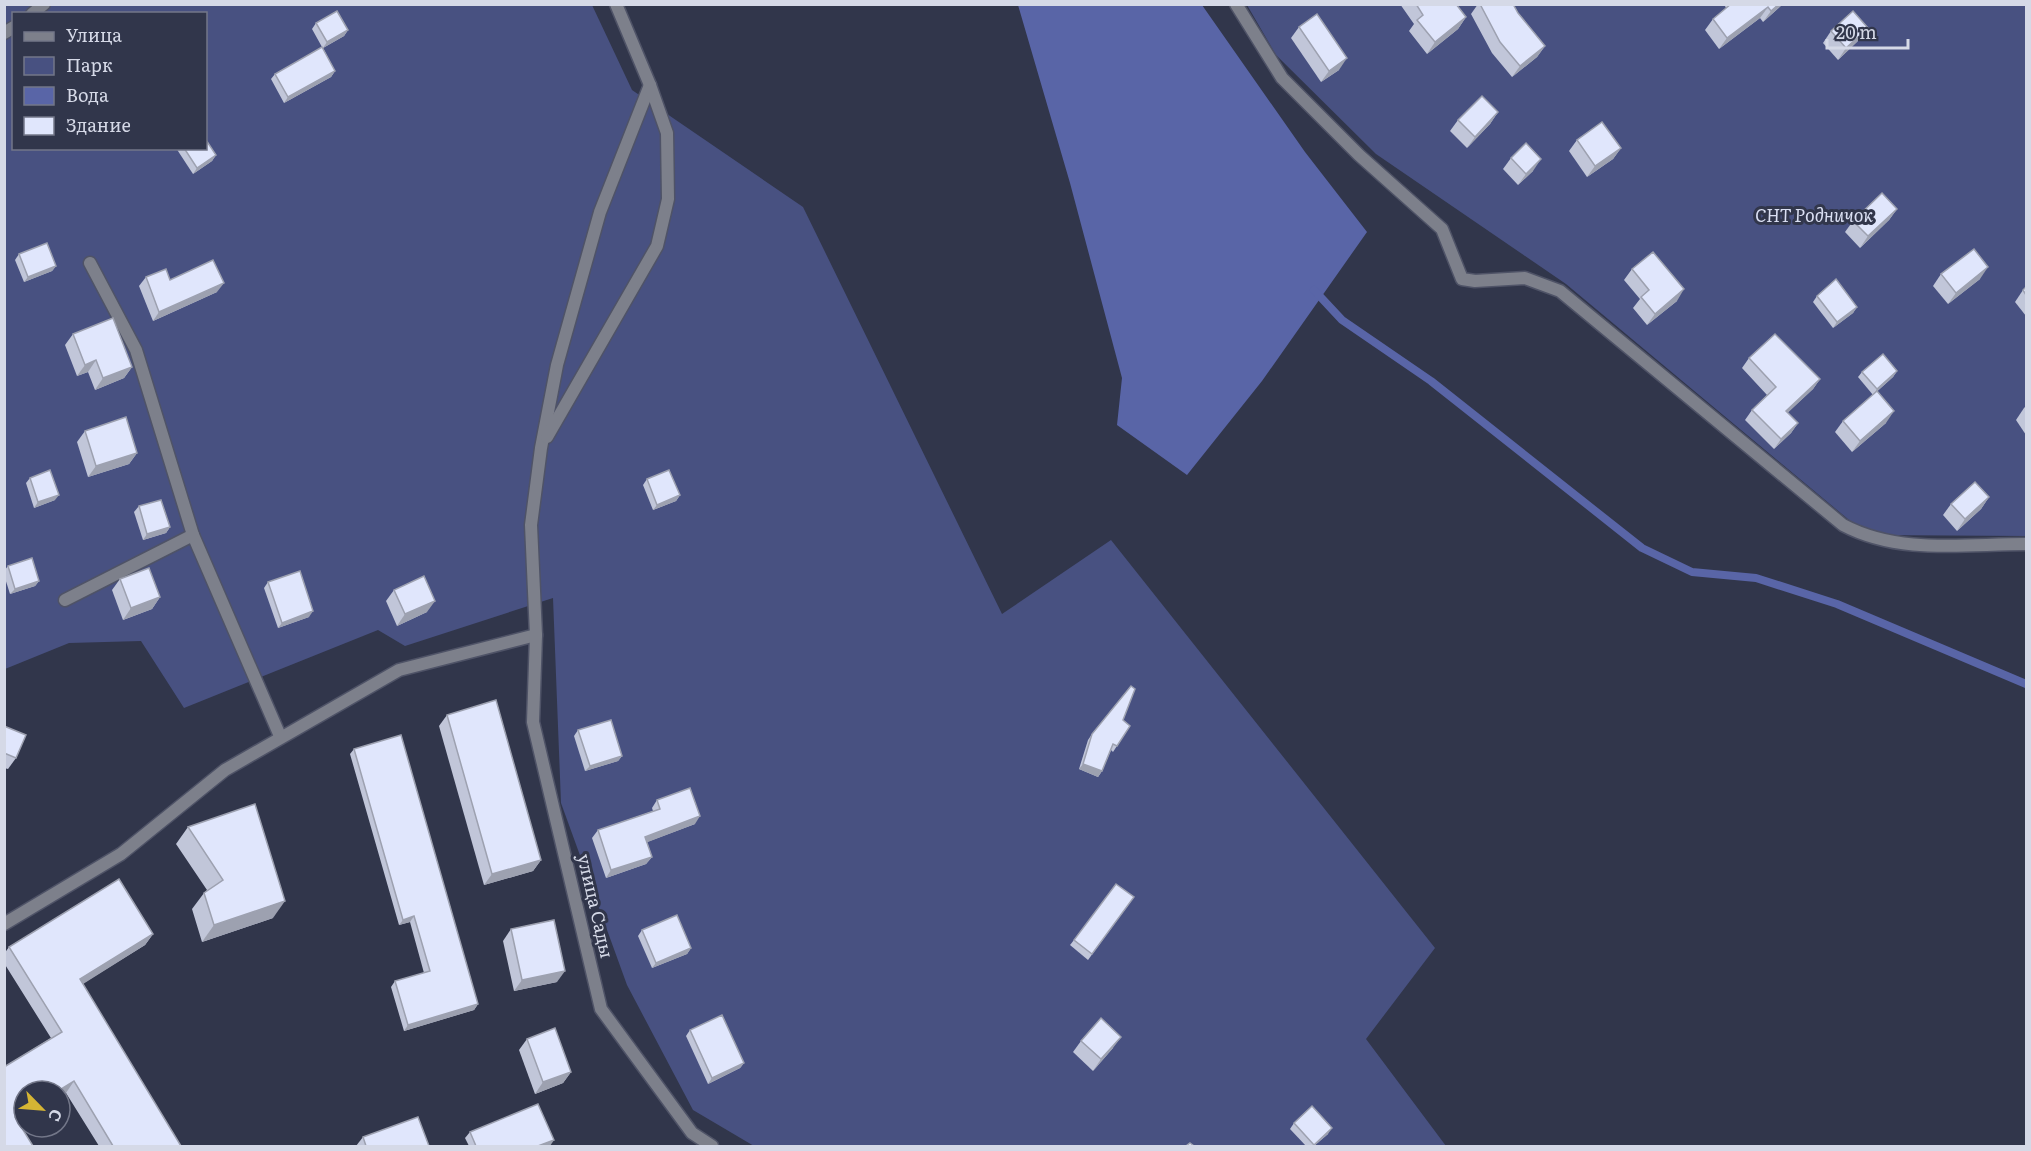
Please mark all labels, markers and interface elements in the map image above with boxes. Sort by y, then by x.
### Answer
legend [12,12,207,150]
scale bar [1827,12,1908,50]
text: 20 m [1836,18,1877,45]
text: Улица [66,21,122,48]
text: Парк [66,51,113,78]
text: Вода [66,81,109,108]
text: Здание [66,111,131,138]
park label: СНТ Родничок [1755,201,1873,228]
street label: улица Сады [571,851,622,961]
north arrow [12,1079,72,1139]
text: С [43,1106,70,1126]

